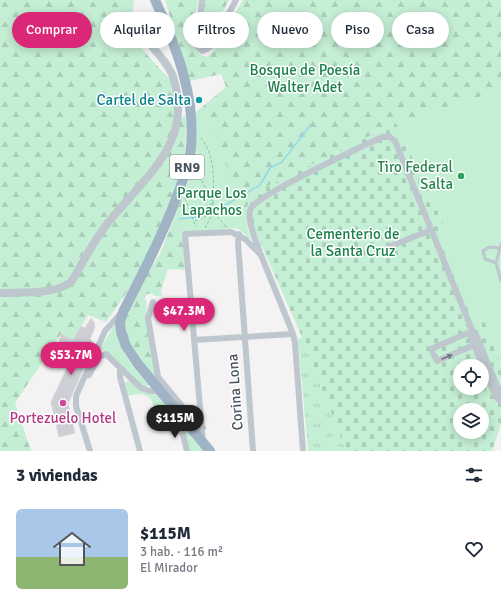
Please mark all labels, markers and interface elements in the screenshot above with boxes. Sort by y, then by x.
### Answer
chip: Comprar [12,12,92,48]
chip: Alquilar [100,12,175,48]
chip: Filtros [183,12,249,48]
chip: Nuevo [257,12,323,48]
chip: Piso [331,12,384,48]
chip: Casa [392,12,449,48]
park label: Bosque de Poesía Walter Adet [250,61,360,96]
place label: Cartel de Salta [97,91,191,109]
marker: Cartel de Salta [194,95,204,105]
road number: RN9 [170,155,204,179]
place label: Tiro Federal Salta [377,158,453,193]
marker: Tiro Federal Salta [456,171,466,181]
park label: Parque Los Lapachos [177,184,247,219]
park label: Cementerio de la Santa Cruz [306,225,400,260]
pin: $47.3M [151,298,217,332]
text: $47.3M [163,303,205,319]
pin: $53.7M [38,342,104,376]
text: $53.7M [50,347,92,363]
street label: Corina Lona [223,353,247,431]
one-way arrow [441,353,453,359]
map controls [453,359,489,439]
button: locate [453,359,489,395]
marker: Portezuelo Hotel [58,398,68,408]
button: layers [453,403,489,439]
pin: $115M [147,405,203,439]
place label: Portezuelo Hotel [10,409,116,427]
text: $115M [156,410,194,426]
icon: filters [463,464,485,486]
text: 3 viviendas [16,465,98,486]
text: $115M [140,523,191,544]
icon: home [48,525,96,573]
icon: heart [463,538,485,560]
text: 3 hab. · 116 m² [140,544,223,560]
text: El Mirador [140,560,198,576]

